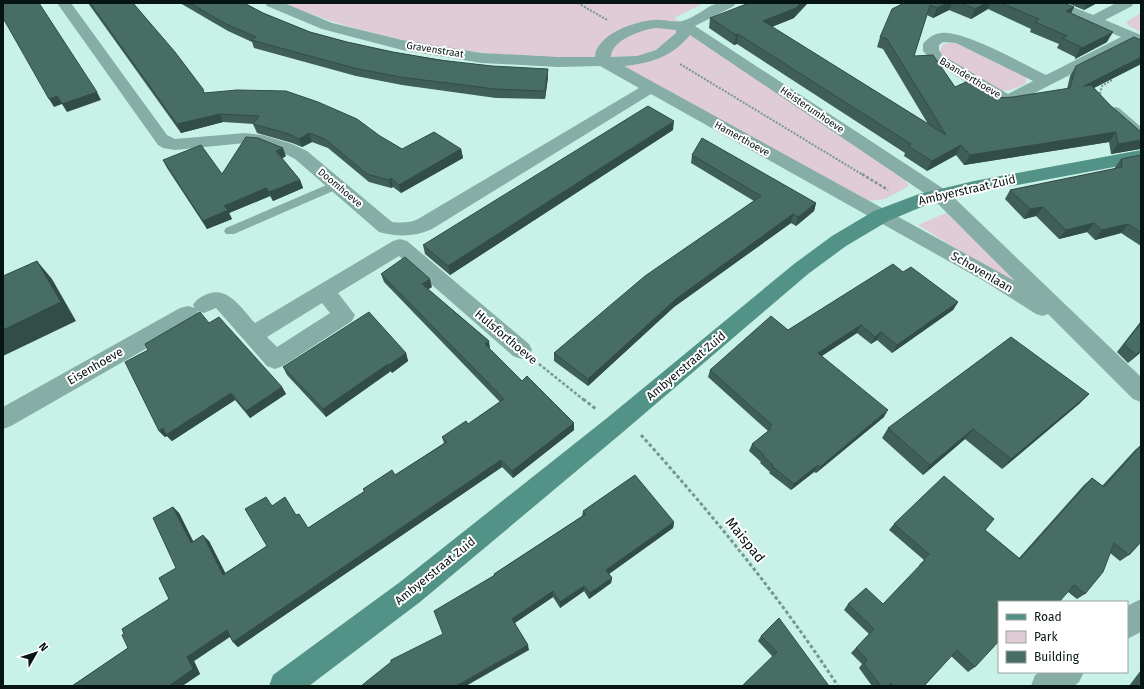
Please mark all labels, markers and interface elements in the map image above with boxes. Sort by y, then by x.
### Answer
street label: Gravenstraat [406,40,465,60]
street label: Baanderthoeve [937,55,1003,101]
street label: Heisterumhoeve [778,84,846,136]
street label: Hamerthoeve [712,119,772,159]
street label: Doomhoeve [315,166,365,210]
street label: Ambyerstraat Zuid [917,172,1017,208]
street label: Schovenlaan [949,249,1015,295]
street label: Hulsforthoeve [472,307,540,367]
street label: Ambyerstraat Zuid [643,329,729,403]
street label: Eisenhoeve [65,344,125,388]
street label: Maispad [722,514,768,566]
street label: Ambyerstraat Zuid [392,534,478,608]
legend [998,601,1128,673]
text: Road [1034,610,1062,624]
text: Park [1034,630,1058,644]
north arrow [16,633,56,673]
text: N [36,640,51,654]
text: Building [1034,650,1080,664]

